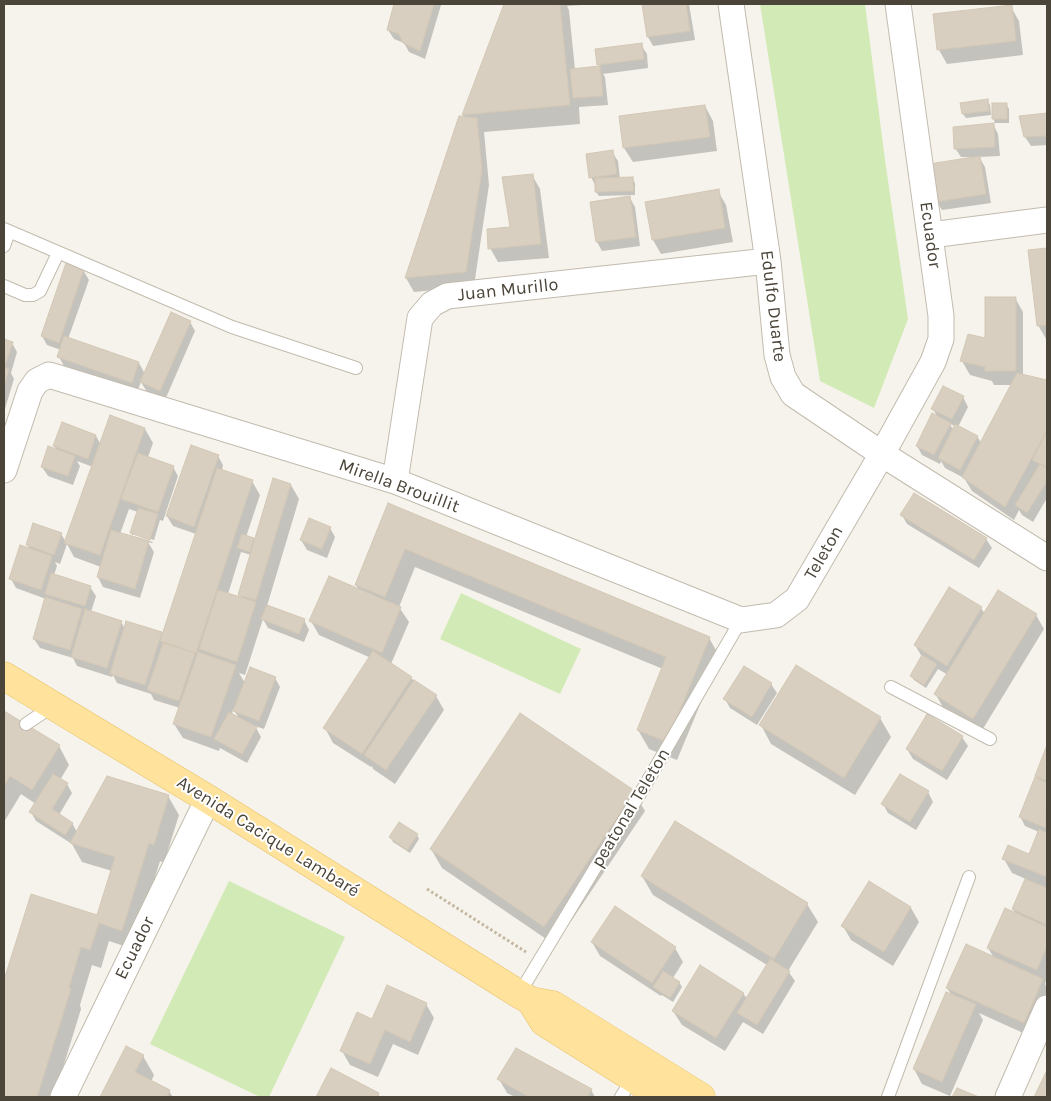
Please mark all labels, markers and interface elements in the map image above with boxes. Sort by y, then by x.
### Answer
street label: Ecuador [915,200,945,270]
street label: Edulfo Duarte [755,249,791,363]
street label: Juan Murillo [457,274,559,306]
street label: Mirella Brouillit [336,454,462,518]
street label: Teleton [800,522,848,584]
street label: peatonal Teleton [587,745,675,871]
street label: Avenida Cacique Lambaré [173,772,363,902]
street label: Ecuador [111,913,159,983]

